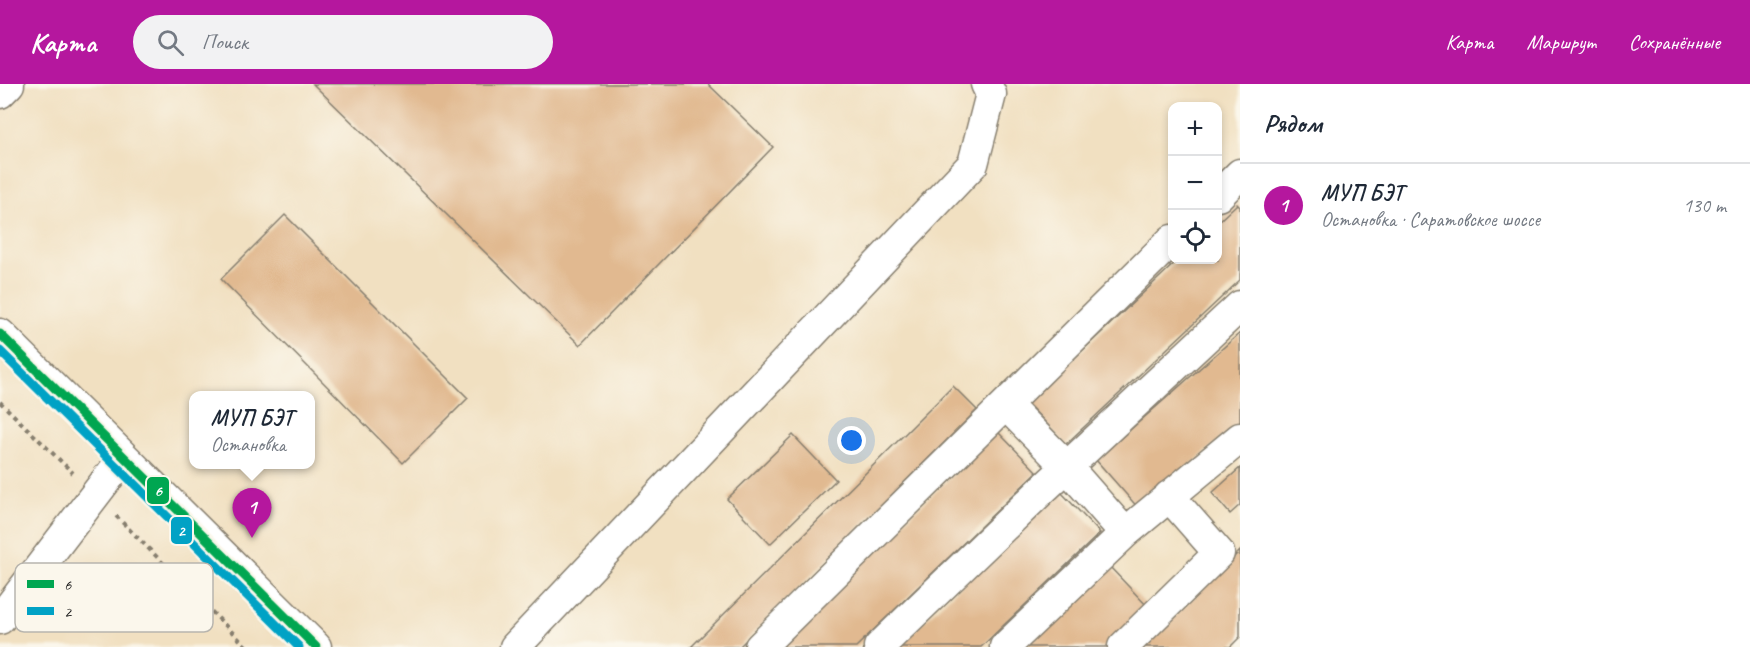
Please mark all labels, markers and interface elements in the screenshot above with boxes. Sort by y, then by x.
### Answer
search box [133,15,553,69]
text: Карта [30,25,97,60]
icon: search [154,26,187,59]
text: Поиск [202,28,248,56]
text: Карта [1445,29,1494,55]
text: Маршрут [1527,29,1596,55]
text: Сохранённые [1629,29,1720,55]
map controls [1168,102,1222,264]
button: + [1168,102,1222,156]
text: Рядом [1264,107,1322,140]
button: − [1168,156,1222,210]
text: МУП БЭТ [1321,179,1403,207]
text: 1 [1279,193,1288,218]
text: 130 m [1683,193,1726,218]
text: Остановка · Саратовское шоссе [1321,207,1540,232]
button: locate [1168,210,1222,264]
popup [189,391,315,469]
text: МУП БЭТ [211,404,293,432]
your location [837,426,866,455]
text: Остановка [211,432,286,457]
line badge: 6 [146,476,170,505]
text: 6 [154,481,163,501]
pin: 1 [232,488,272,538]
line badge: 2 [170,516,193,545]
text: 2 [177,521,186,541]
legend [15,563,213,632]
text: 6 [64,575,72,595]
text: 2 [64,602,73,622]

